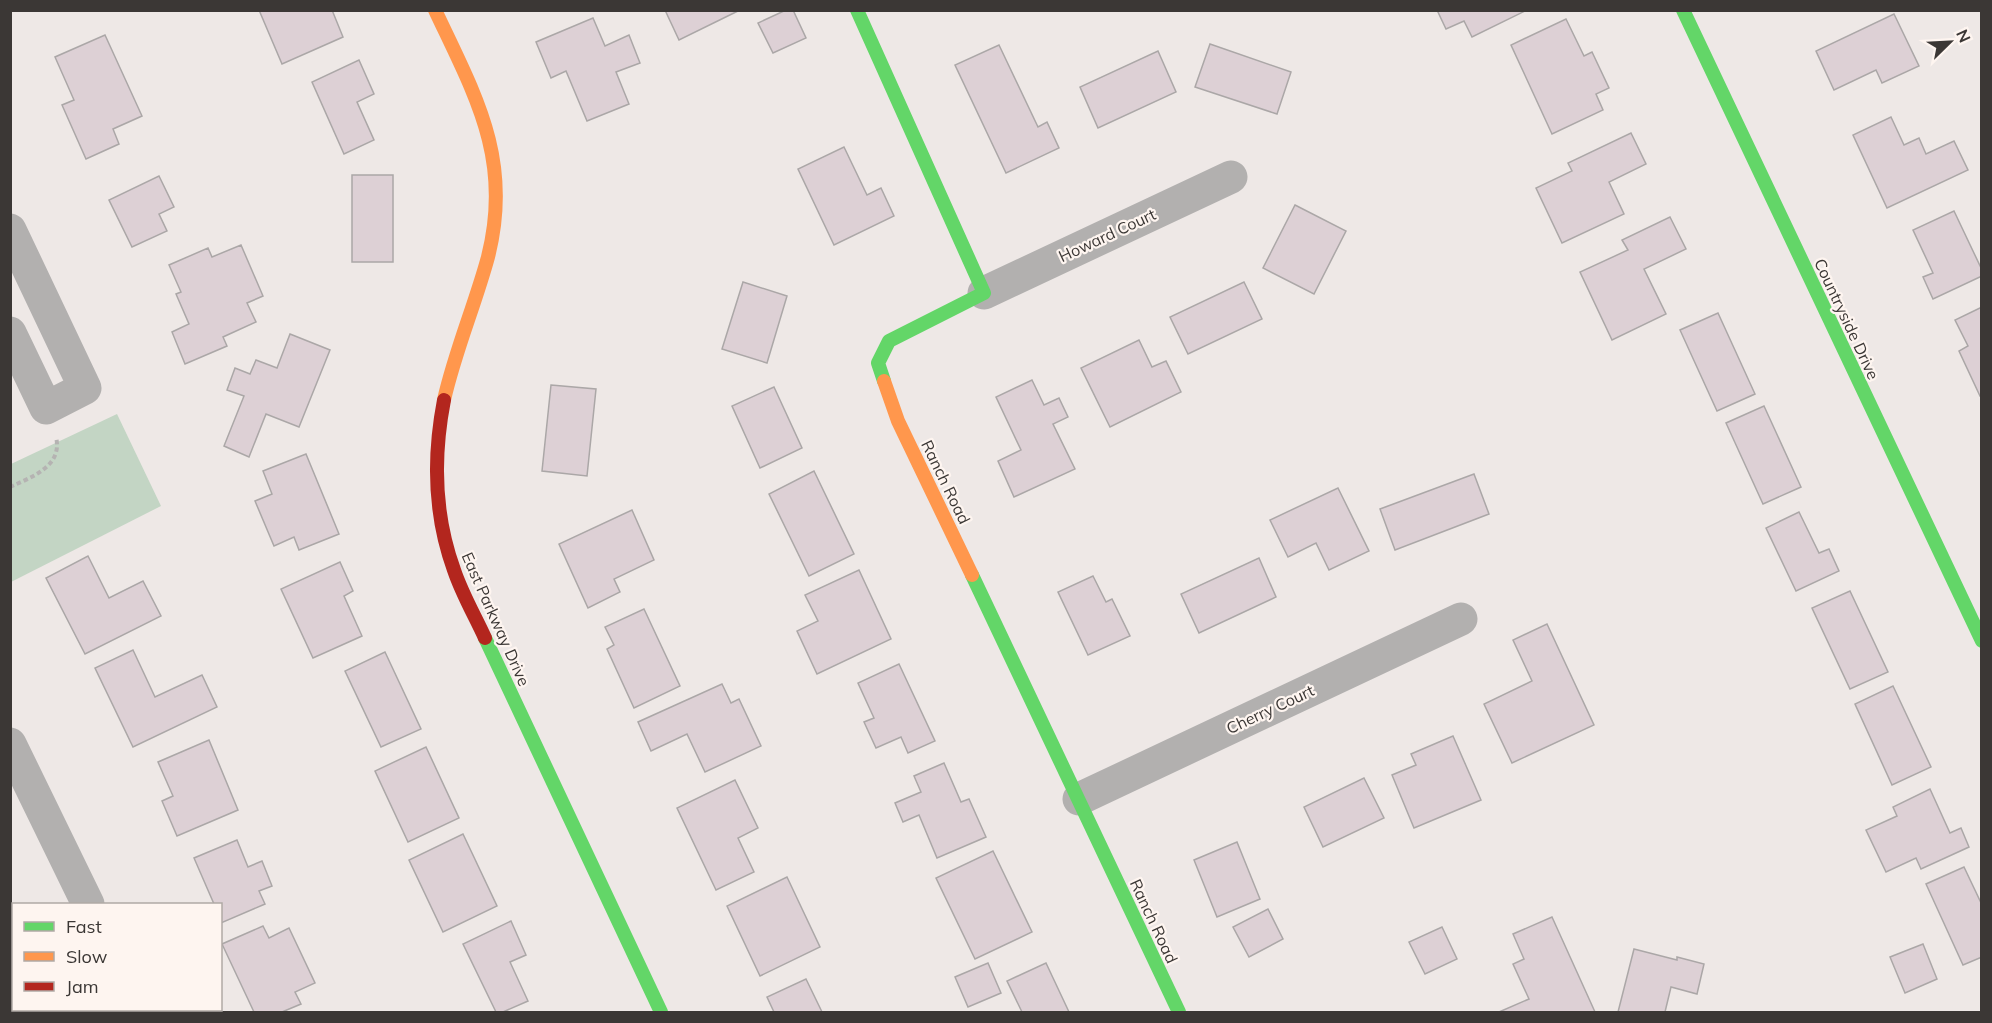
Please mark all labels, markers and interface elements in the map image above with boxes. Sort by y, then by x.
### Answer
north arrow [1920,12,1980,72]
text: N [1952,26,1975,45]
street label: Howard Court [1055,204,1159,266]
street label: Countryside Drive [1810,255,1884,383]
street label: Ranch Road [917,437,975,527]
street label: East Parkway Drive [457,549,535,689]
street label: Cherry Court [1223,680,1317,738]
street label: Ranch Road [1126,876,1182,966]
legend [12,903,222,1011]
text: Fast [66,915,102,938]
text: Slow [66,945,108,968]
text: Jam [66,975,99,998]

